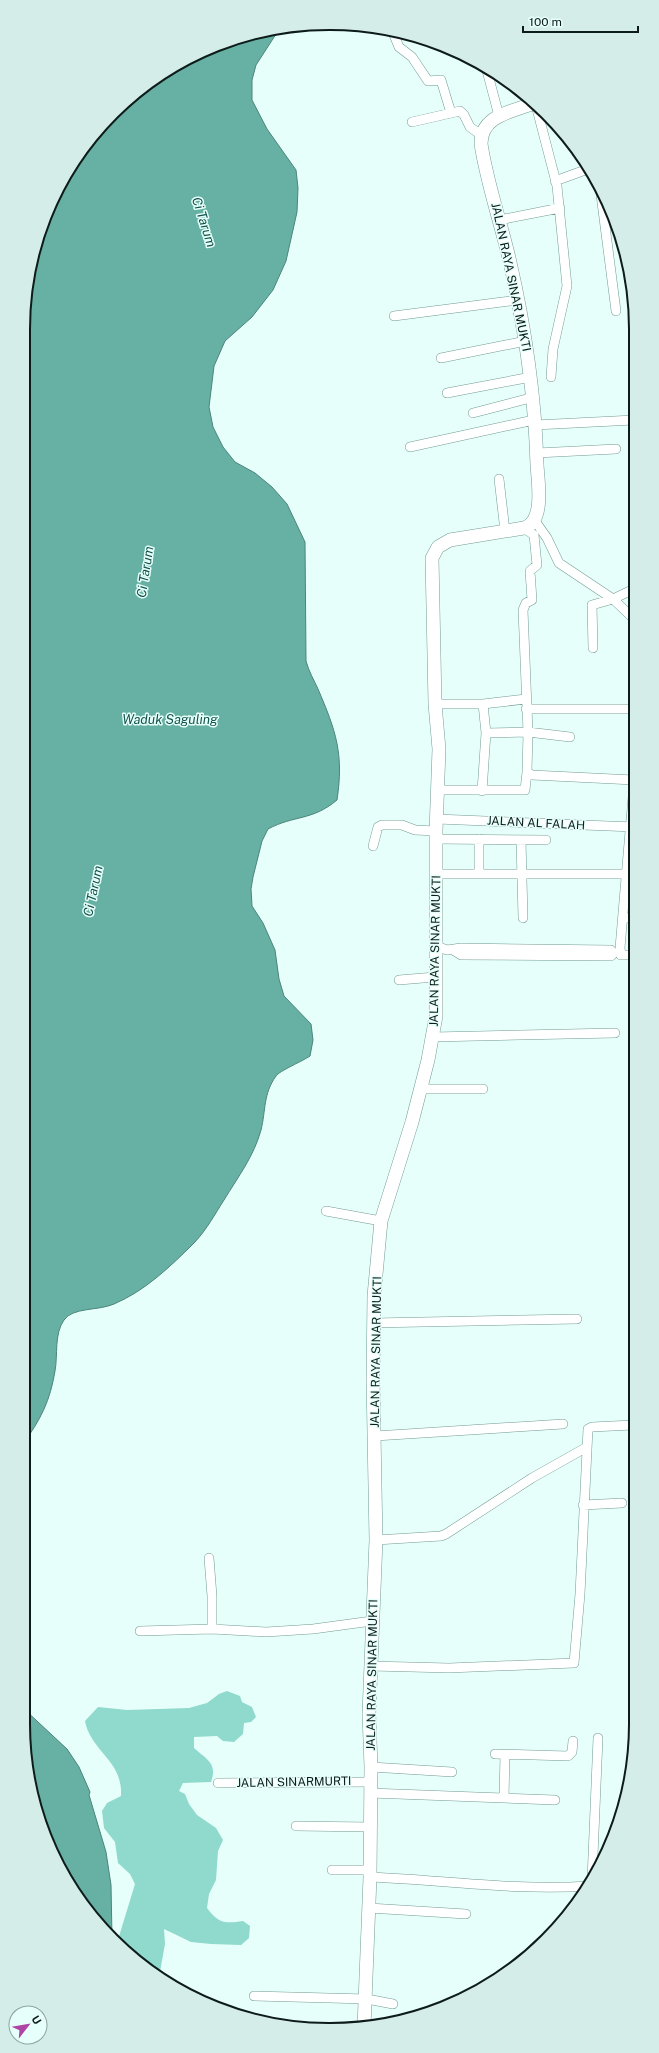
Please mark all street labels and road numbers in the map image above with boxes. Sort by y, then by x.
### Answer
street label: JALAN RAYA SINAR MUKTI [488,201,534,353]
street label: JALAN AL FALAH [486,813,586,833]
street label: JALAN RAYA SINAR MUKTI [427,875,443,1027]
street label: JALAN RAYA SINAR MUKTI [368,1276,384,1428]
street label: JALAN RAYA SINAR MUKTI [364,1599,380,1751]
street label: JALAN SINARMURTI [236,1774,352,1790]

